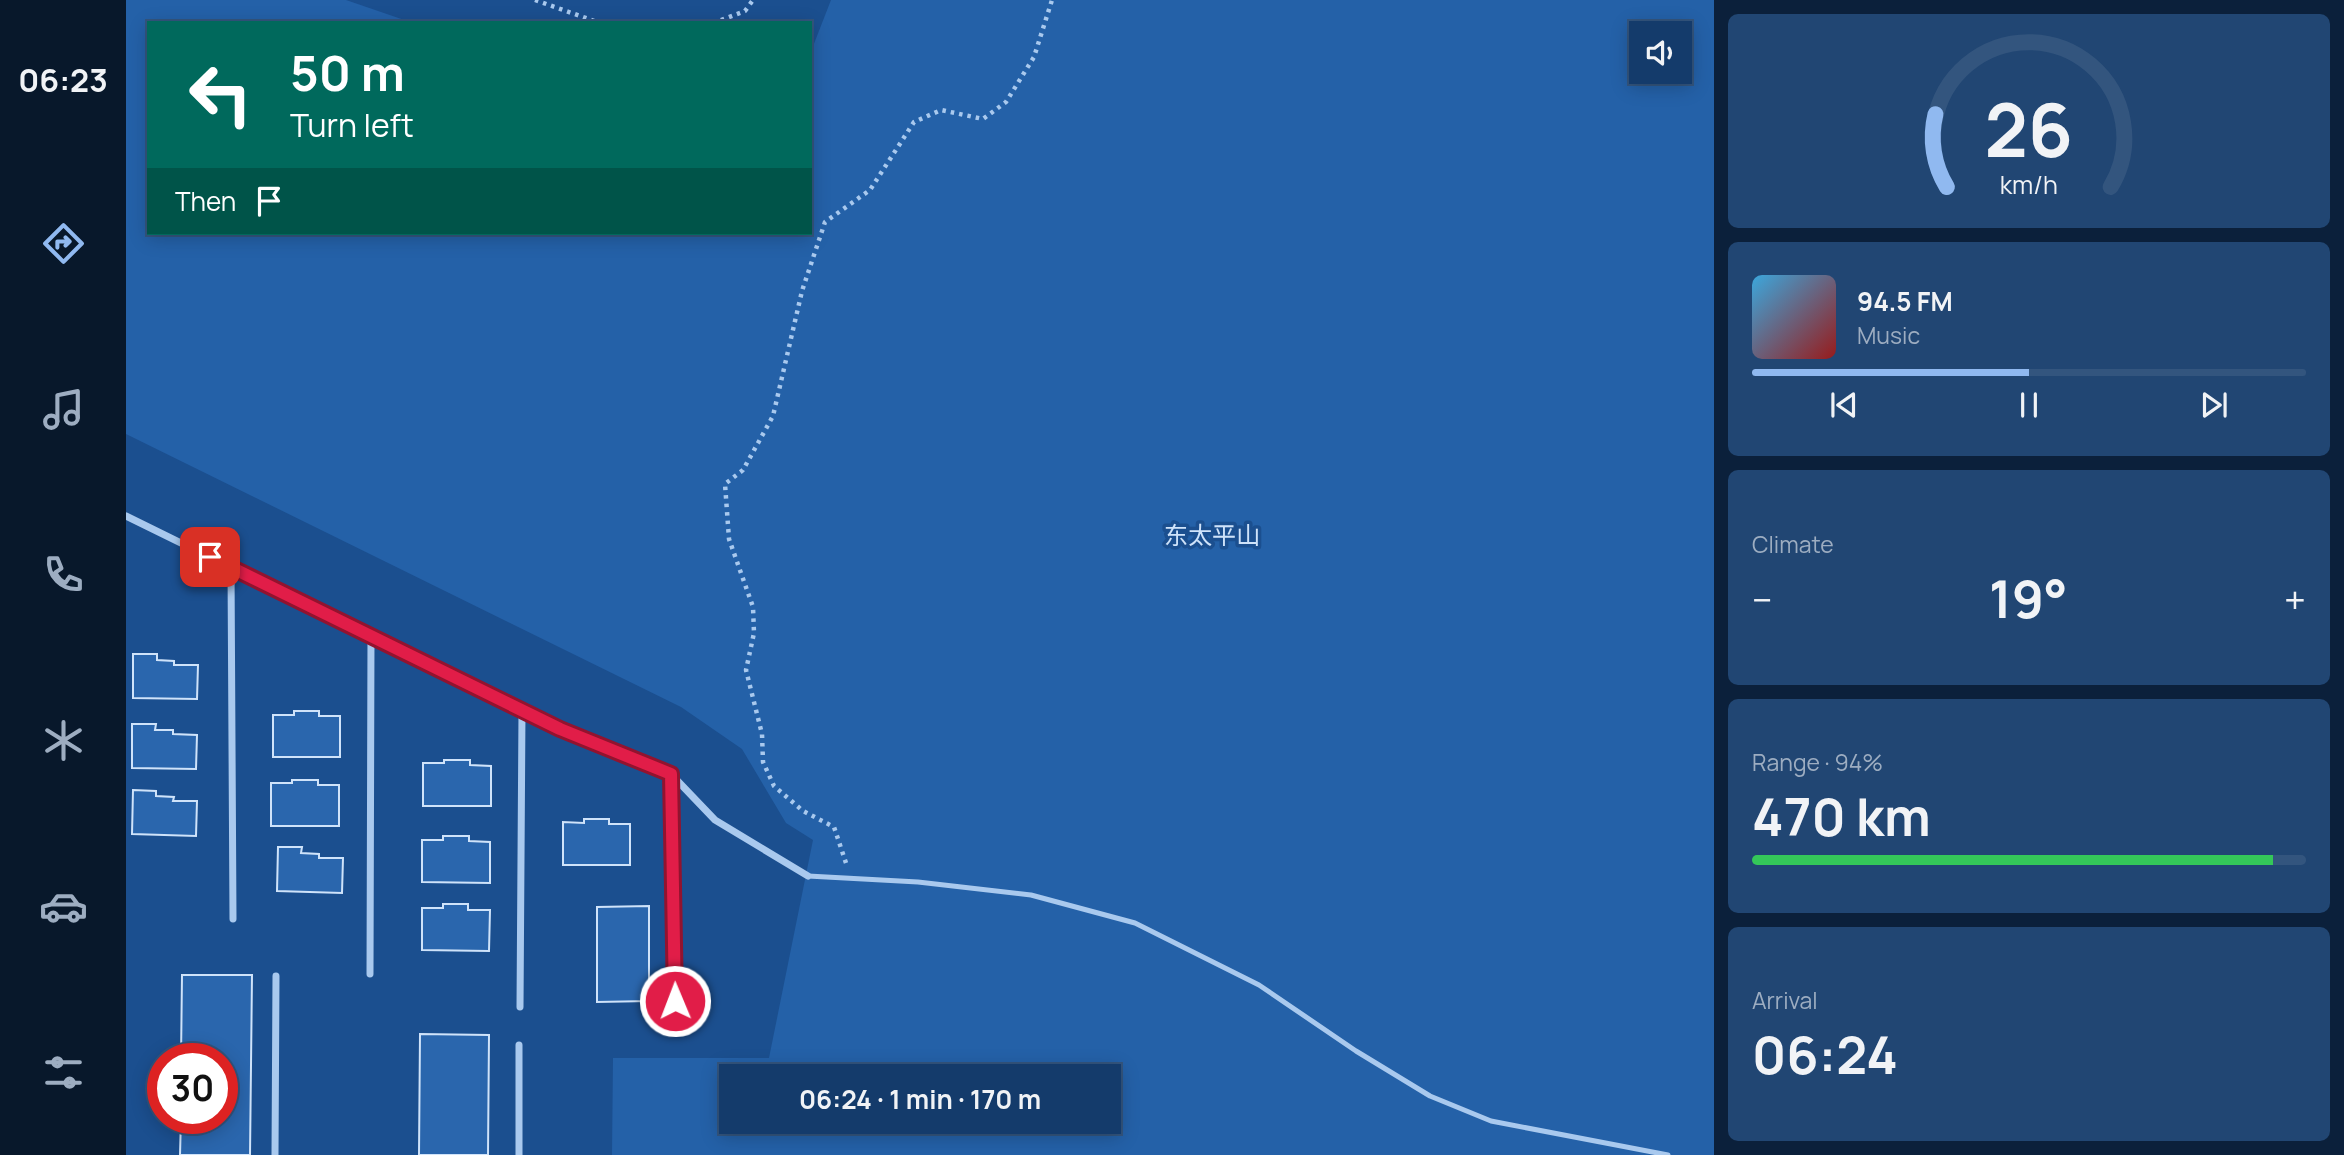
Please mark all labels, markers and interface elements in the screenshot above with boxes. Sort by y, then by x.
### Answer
map controls [1629,21,1692,84]
button: sound [1629,21,1692,84]
text: 50 m [290,39,405,106]
icon: left [175,49,266,140]
text: 06:23 [18,58,108,102]
text: 26 [1985,79,2073,179]
text: Turn left [290,103,414,147]
text: km/h [2000,167,2058,202]
icon: arrive [250,182,288,220]
text: Then [175,183,236,219]
icon: directions [39,219,88,268]
text: 94.5 FM [1857,283,1953,319]
text: Music [1857,319,1920,351]
icon: music [39,385,88,434]
icon: previous [1825,386,1863,424]
icon: pause [2010,386,2048,424]
icon: next [2195,386,2233,424]
park label: 东太平山 [1164,518,1260,551]
pin [180,527,240,587]
text: Climate [1752,528,1834,560]
icon: arrive [191,538,229,576]
icon: phone [39,550,88,599]
text: 19° [1989,563,2068,634]
text: − [1752,573,1773,625]
text: + [2284,573,2306,625]
icon: climate [39,716,88,765]
text: Range · 94% [1752,746,1883,778]
text: 470 km [1752,781,1931,852]
icon: car [39,882,88,931]
position arrow [638,964,712,1038]
text: Arrival [1752,984,1818,1016]
text: 06:24 [1752,1019,1898,1090]
speed limit sign: 30 [147,1043,238,1134]
icon: filters [39,1048,88,1097]
text: 06:24 · 1 min · 170 m [799,1081,1041,1117]

